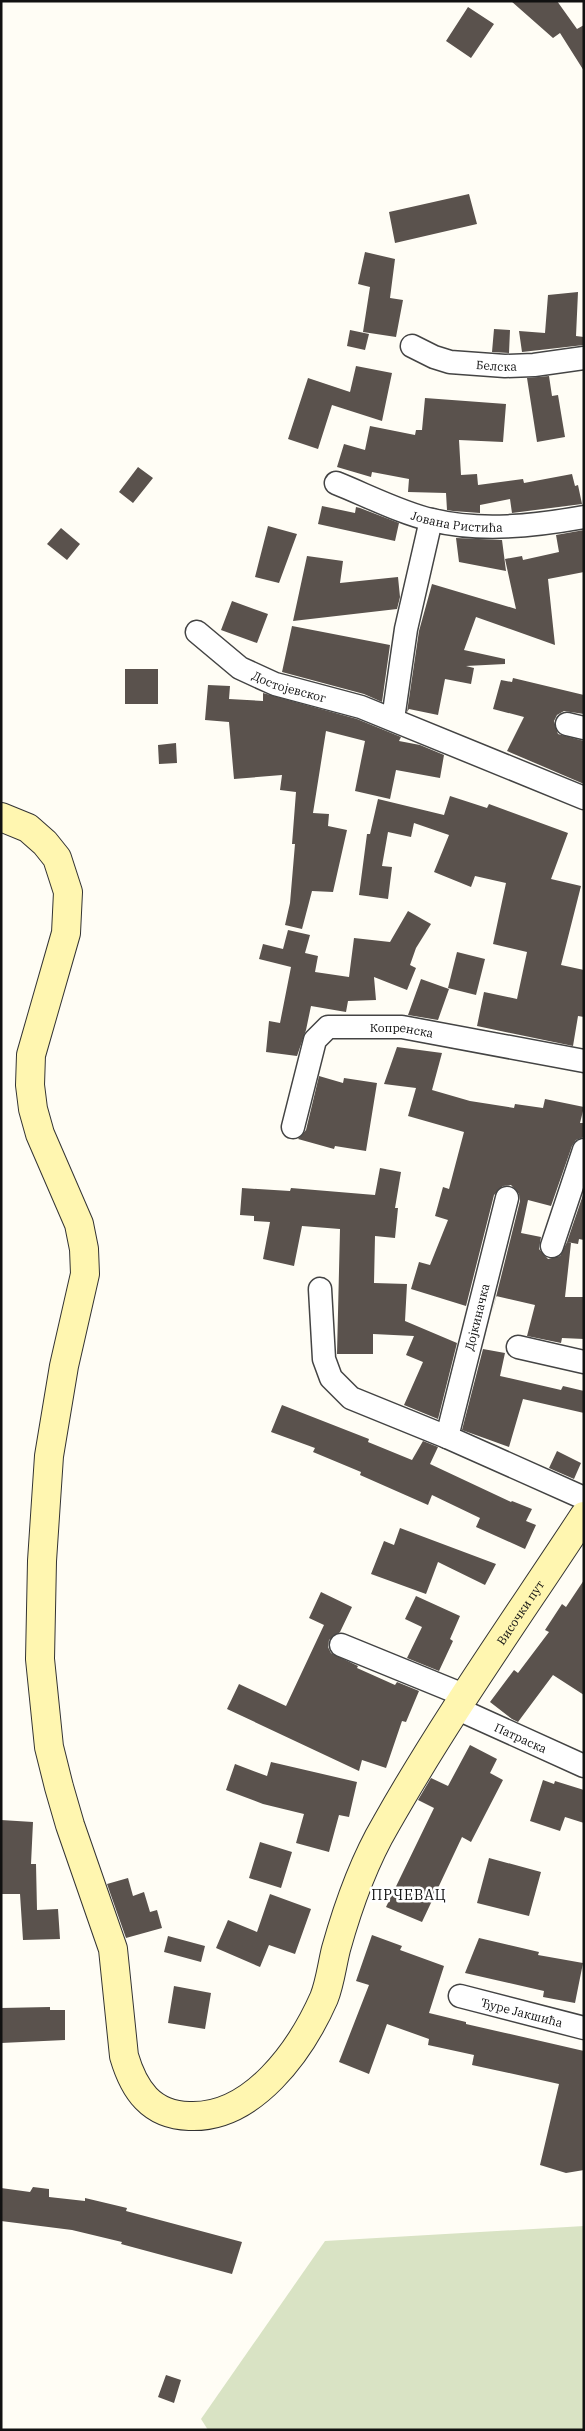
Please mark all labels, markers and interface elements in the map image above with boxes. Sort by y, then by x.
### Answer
street label: Белска [476,356,518,374]
street label: Јована Ристића [409,507,503,534]
street label: Достојевског [250,667,328,705]
street label: Копренска [370,1019,435,1040]
street label: Дојкиначка [461,1282,493,1352]
street label: Височки пут [493,1577,547,1647]
street label: Патраска [492,1719,550,1756]
district label: ПРЧЕВАЦ [371,1886,447,1904]
street label: Ђуре Јакшића [479,1994,565,2030]

